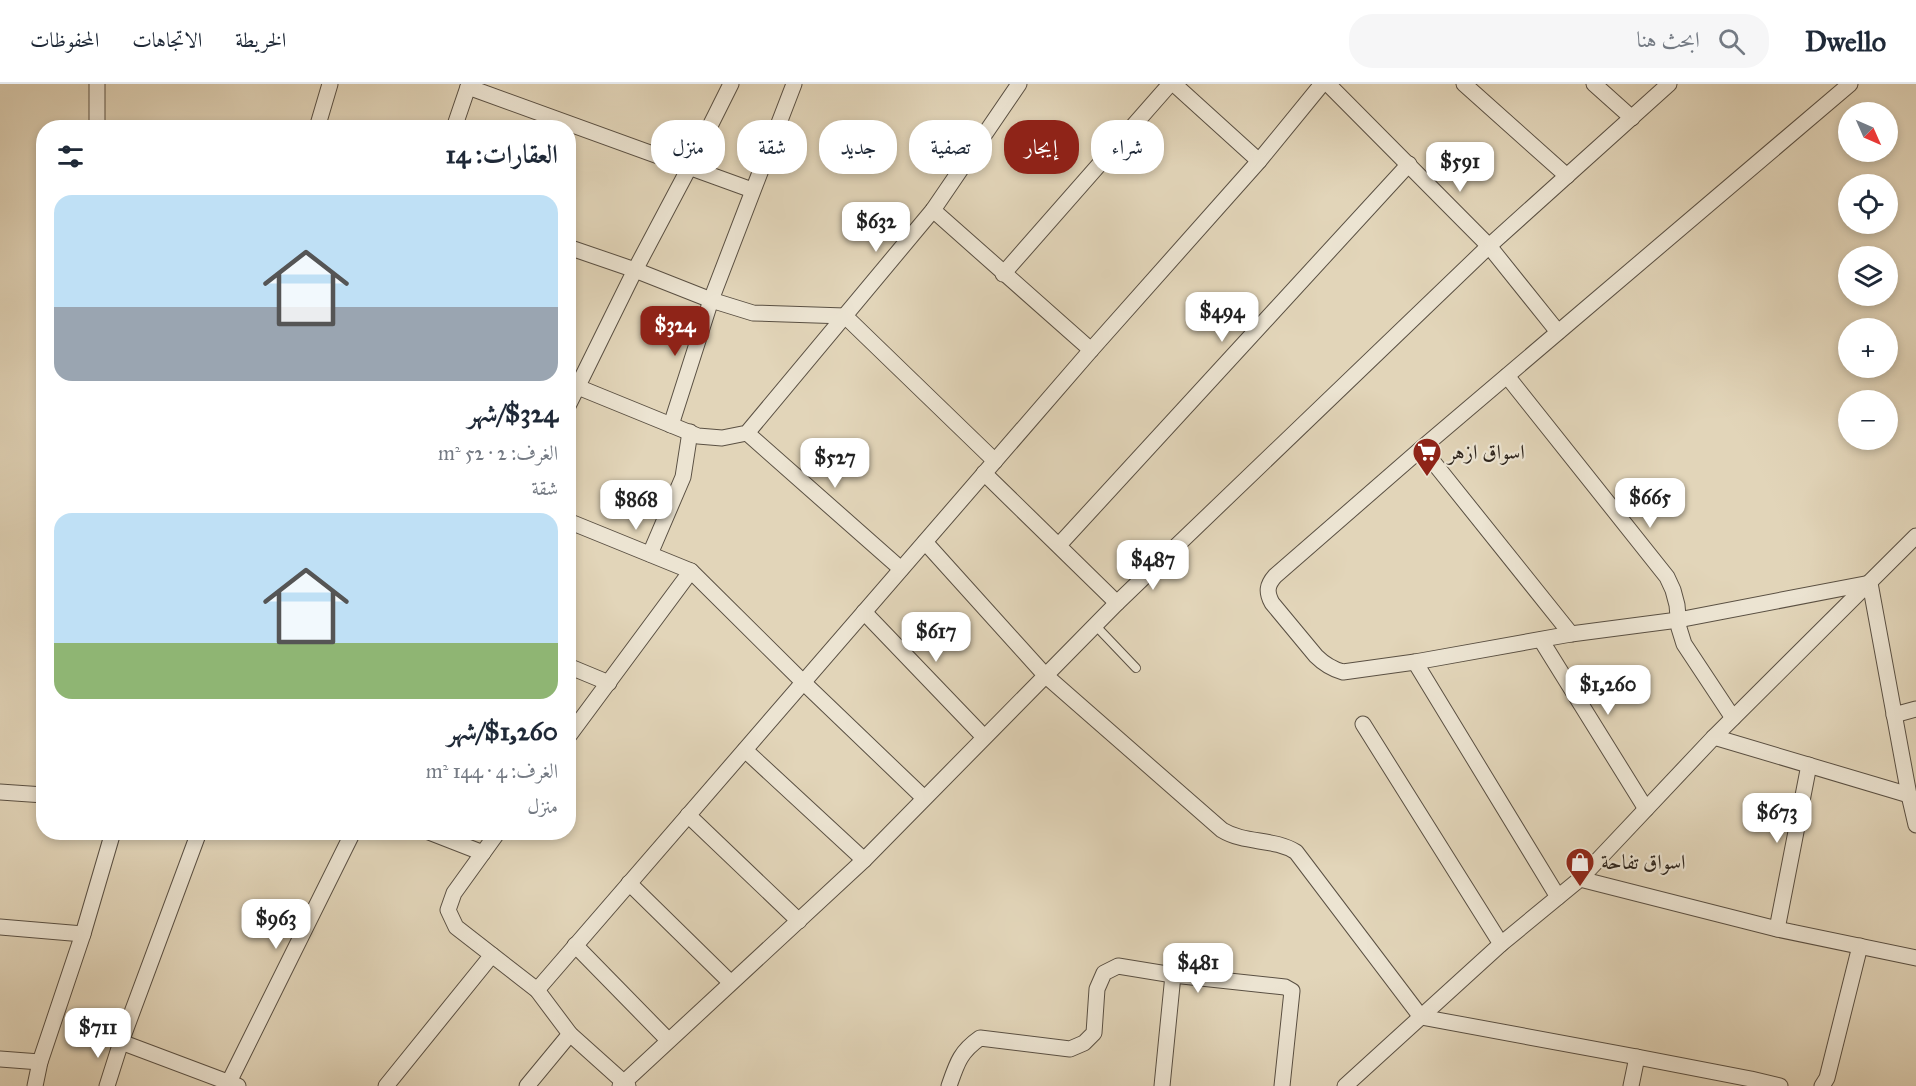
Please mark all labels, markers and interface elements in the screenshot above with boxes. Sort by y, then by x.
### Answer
search box [1349,14,1769,68]
text: Dwello [1805,24,1886,59]
icon: search [1715,25,1748,58]
text: ابحث هنا [1636,26,1700,53]
text: المحفوظات [30,27,99,53]
text: الاتجاهات [132,27,202,53]
text: الخريطة [235,27,286,53]
north arrow [1838,102,1898,162]
map controls [1838,102,1898,450]
chip: منزل [651,120,725,174]
chip: شقة [737,120,807,174]
chip: جديد [819,120,897,174]
chip: تصفية [909,120,992,174]
chip: إيجار [1004,120,1079,174]
chip: شراء [1091,120,1164,174]
text: العقارات: 14 [446,138,558,170]
icon: filters [54,140,87,173]
pin: $591 [1424,142,1496,193]
text: $591 [1440,149,1480,173]
button: locate [1838,174,1898,234]
pin: $632 [840,202,912,253]
text: $632 [856,209,896,233]
icon: home [252,234,360,342]
button: layers [1838,246,1898,306]
pin: $494 [1186,292,1258,343]
text: $494 [1199,299,1245,323]
pin: $324 [639,306,711,357]
text: $324 [654,313,696,337]
button: + [1838,318,1898,378]
button: − [1838,390,1898,450]
text: $324/شهر [468,397,558,429]
supermarket icon: اسواق ازهر [1411,436,1443,478]
pin: $527 [799,438,871,489]
place label: اسواق ازهر [1446,439,1525,465]
text: الغرف: 2 · 52 m² [438,441,558,465]
text: $527 [814,445,856,469]
text: شقة [532,476,558,500]
pin: $665 [1614,478,1686,529]
pin: $868 [600,480,672,531]
text: $665 [1629,485,1671,509]
text: $868 [614,487,658,511]
pin: $487 [1117,540,1189,591]
text: $487 [1131,547,1175,571]
icon: home [252,552,360,660]
pin: $617 [900,612,972,663]
text: $617 [916,619,956,643]
pin: $1,260 [1559,665,1657,716]
text: $1,260 [1580,672,1636,696]
text: $1,260/شهر [447,715,558,747]
text: الغرف: 4 · 144 m² [426,759,558,783]
pin: $673 [1741,793,1813,844]
text: منزل [527,794,558,818]
text: $673 [1757,800,1797,824]
shop icon: اسواق تفاحة [1564,846,1596,888]
place label: اسواق تفاحة [1601,849,1686,875]
pin: $963 [240,899,312,950]
text: $963 [256,906,297,930]
pin: $481 [1162,943,1234,994]
text: $481 [1177,950,1219,974]
pin: $711 [62,1008,134,1059]
text: $711 [79,1015,117,1039]

